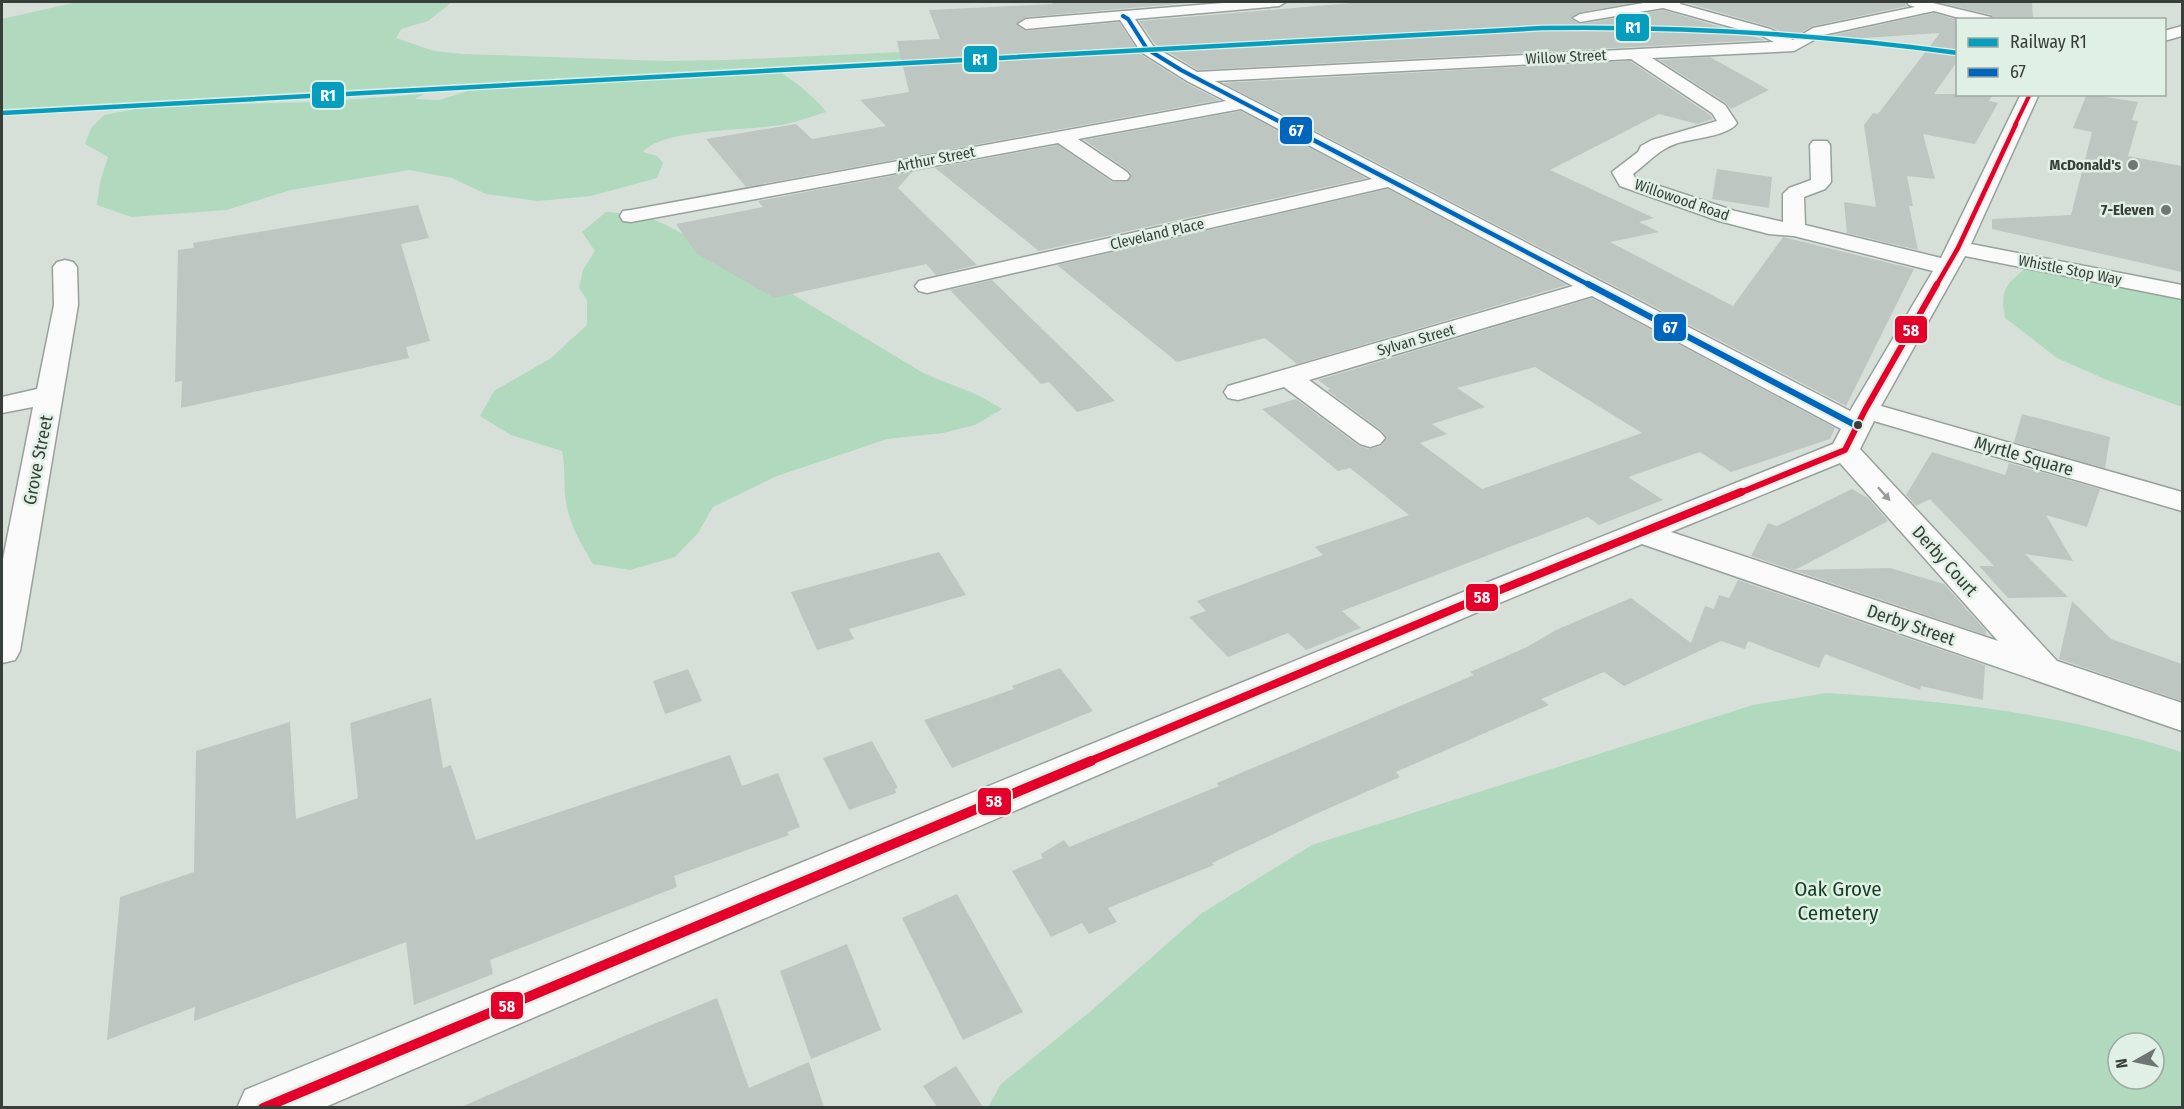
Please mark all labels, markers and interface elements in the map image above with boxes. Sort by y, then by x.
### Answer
line badge: R1 [1615,13,1650,42]
text: R1 [1625,18,1641,37]
legend [1956,18,2166,96]
text: Railway R1 [2010,31,2087,53]
line badge: R1 [963,45,998,73]
street label: Willow Street [1525,46,1607,68]
text: R1 [972,50,988,69]
text: 67 [2010,61,2026,83]
line badge: R1 [311,81,345,109]
text: R1 [320,86,336,105]
line badge: 67 [1279,116,1313,145]
text: 67 [1289,121,1304,140]
street label: Arthur Street [895,143,977,175]
place label: McDonald's [2050,156,2121,174]
marker: McDonald's [2126,158,2140,172]
street label: Willowood Road [1632,175,1732,225]
place label: 7-Eleven [2101,201,2154,219]
marker: 7-Eleven [2159,203,2173,217]
street label: Cleveland Place [1108,214,1206,254]
street label: Whistle Stop Way [2017,251,2124,289]
line badge: 67 [1653,313,1687,342]
line badge: 58 [1894,315,1928,344]
text: 67 [1663,318,1678,337]
street label: Sylvan Street [1375,320,1457,360]
text: 58 [1903,321,1920,340]
street label: Grove Street [19,413,57,507]
unlabelled marker [1852,419,1864,431]
street label: Myrtle Square [1972,431,2076,481]
one-way arrow [1877,486,1891,501]
street label: Derby Court [1908,521,1982,601]
line badge: 58 [1465,583,1499,612]
text: 58 [1474,588,1491,607]
street label: Derby Street [1864,600,1958,650]
line badge: 58 [977,787,1012,816]
text: 58 [986,792,1003,811]
park label: Oak Grove Cemetery [1794,876,1882,926]
line badge: 58 [490,991,524,1020]
text: 58 [499,997,516,1016]
north arrow [2106,1031,2166,1091]
text: N [2112,1057,2132,1069]

